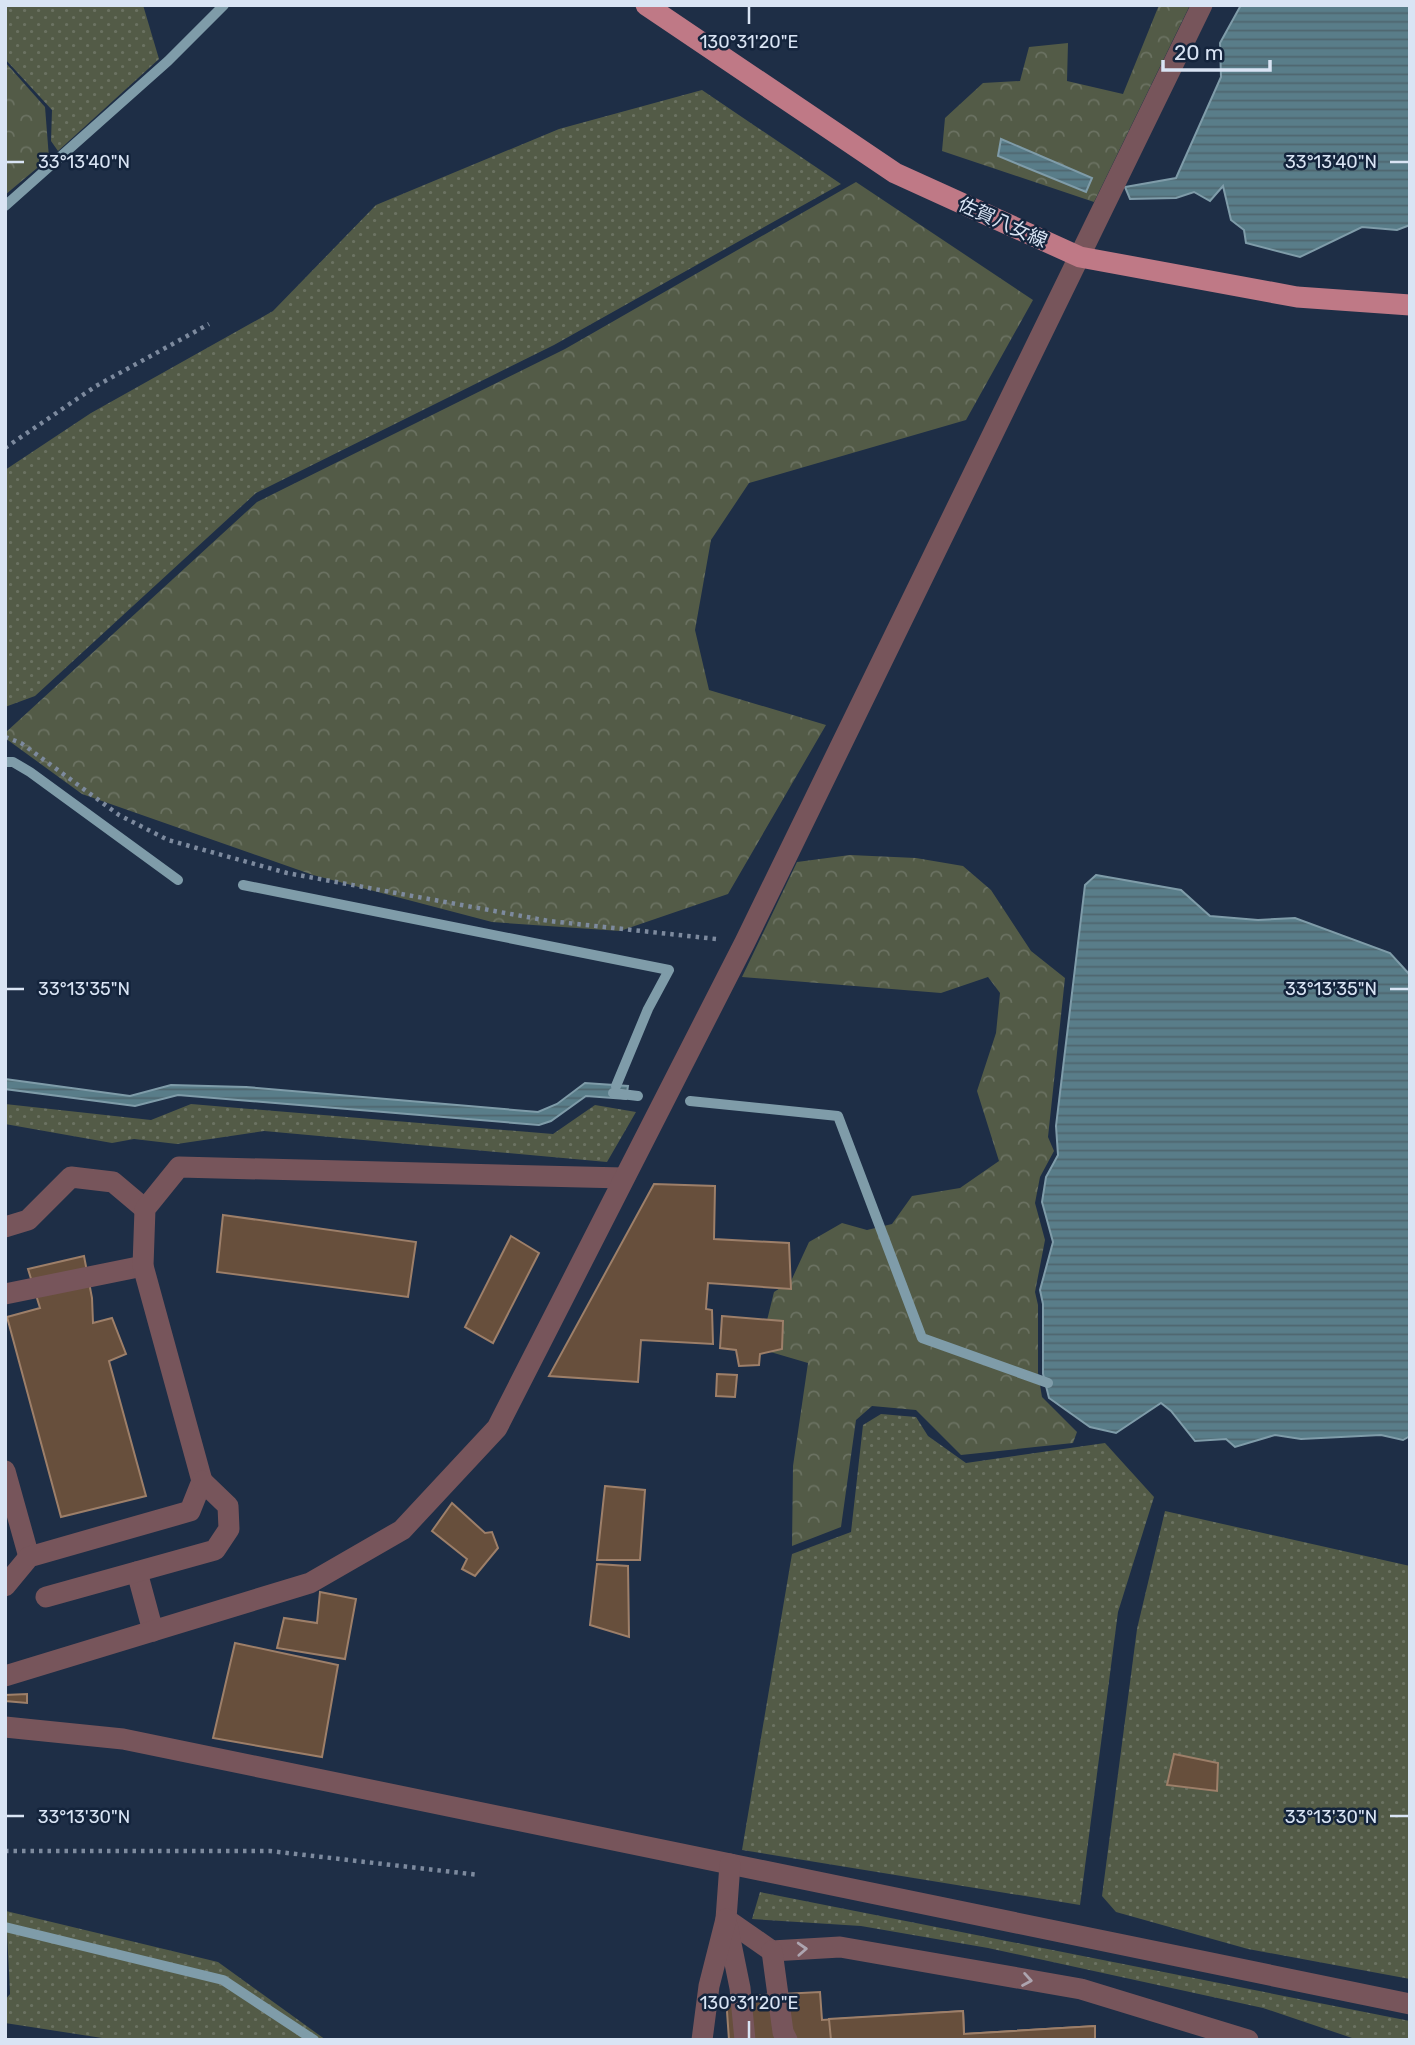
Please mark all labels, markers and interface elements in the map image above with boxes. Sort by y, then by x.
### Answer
scale bar [1163,28,1270,72]
text: 130°31'20"E [700,31,798,53]
text: 20 m [1174,40,1223,65]
text: 33°13'40"N [38,151,130,173]
text: 33°13'40"N [1285,151,1377,173]
street label: 佐賀八女線 [955,193,1051,252]
text: 33°13'35"N [38,978,130,1000]
text: 33°13'35"N [1285,978,1377,1000]
text: 33°13'30"N [38,1806,130,1828]
text: 33°13'30"N [1285,1806,1377,1828]
one-way arrow [797,1942,808,1957]
one-way arrow [1021,1972,1033,1987]
text: 130°31'20"E [700,1992,798,2014]

